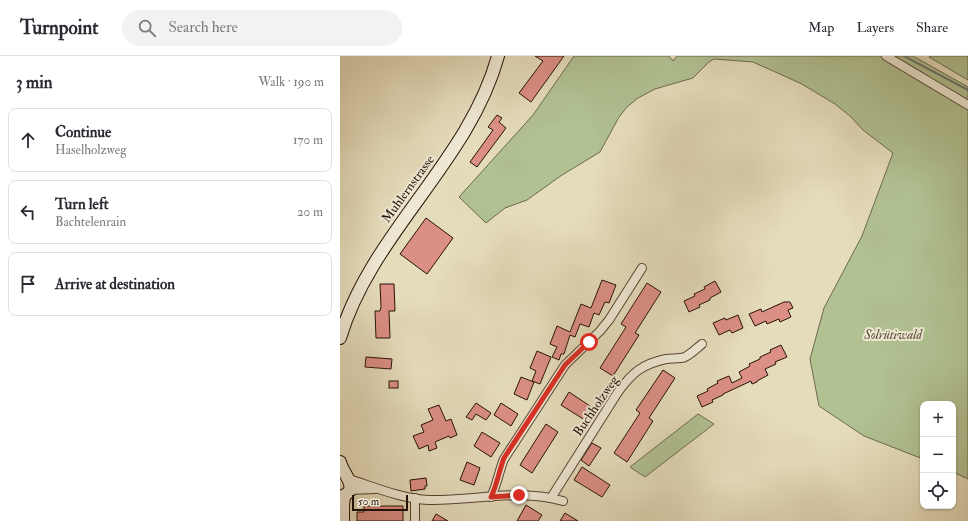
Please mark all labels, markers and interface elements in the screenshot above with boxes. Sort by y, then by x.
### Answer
search box [122,10,402,46]
text: Turnpoint [20,16,98,40]
icon: search [136,17,158,39]
text: Search here [168,18,238,37]
text: Map [808,19,834,36]
text: Layers [856,19,894,36]
text: Share [916,19,948,36]
text: 3 min [16,72,53,93]
text: Walk · 190 m [258,74,324,90]
text: Continue [55,123,111,142]
icon: ahead [17,129,39,151]
text: 170 m [293,132,323,148]
text: Haselholzweg [55,142,127,158]
street label: Muhlernstrasse [378,152,438,226]
text: Turn left [55,195,109,214]
icon: left [17,201,39,223]
text: 20 m [297,204,323,220]
text: Bachtelenrain [55,214,126,230]
icon: arrive [17,273,39,295]
text: Arrive at destination [55,275,175,294]
park label: Solrütiwald [863,327,923,343]
route start [580,333,598,351]
street label: Buchholzweg [570,372,622,439]
map controls [920,401,956,509]
button: + [920,401,956,437]
button: − [920,437,956,473]
button: locate [920,473,956,509]
route end [510,486,528,504]
scale bar [352,493,408,512]
text: 50 m [358,495,379,508]

